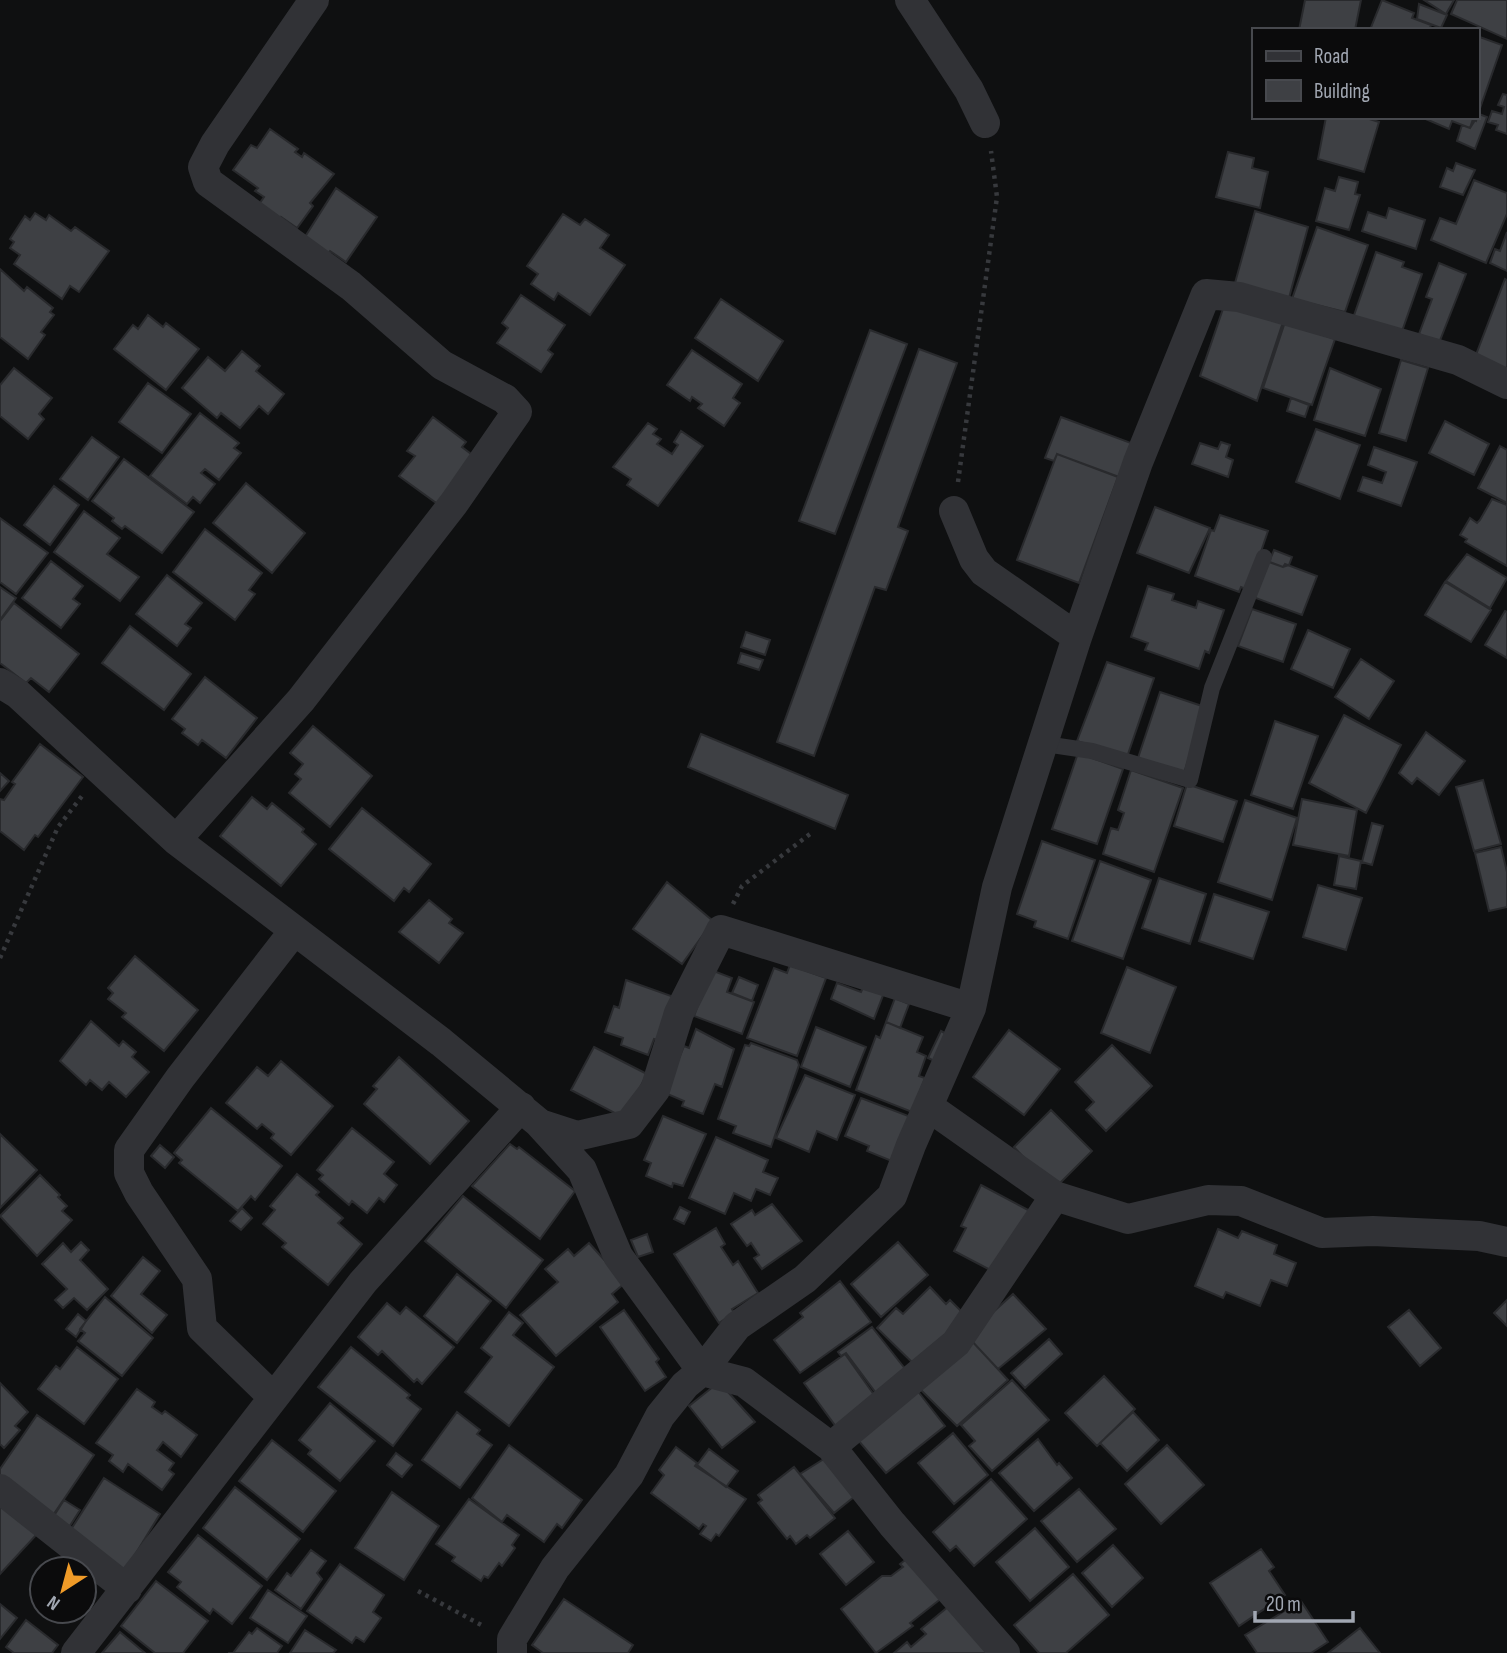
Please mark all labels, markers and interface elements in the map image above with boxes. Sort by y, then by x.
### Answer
legend [1252,28,1479,119]
text: Road [1314,44,1349,69]
text: Building [1314,79,1370,104]
north arrow [28,1555,98,1625]
scale bar [1255,1580,1353,1624]
text: N [43,1590,65,1615]
text: 20 m [1266,1592,1301,1617]

